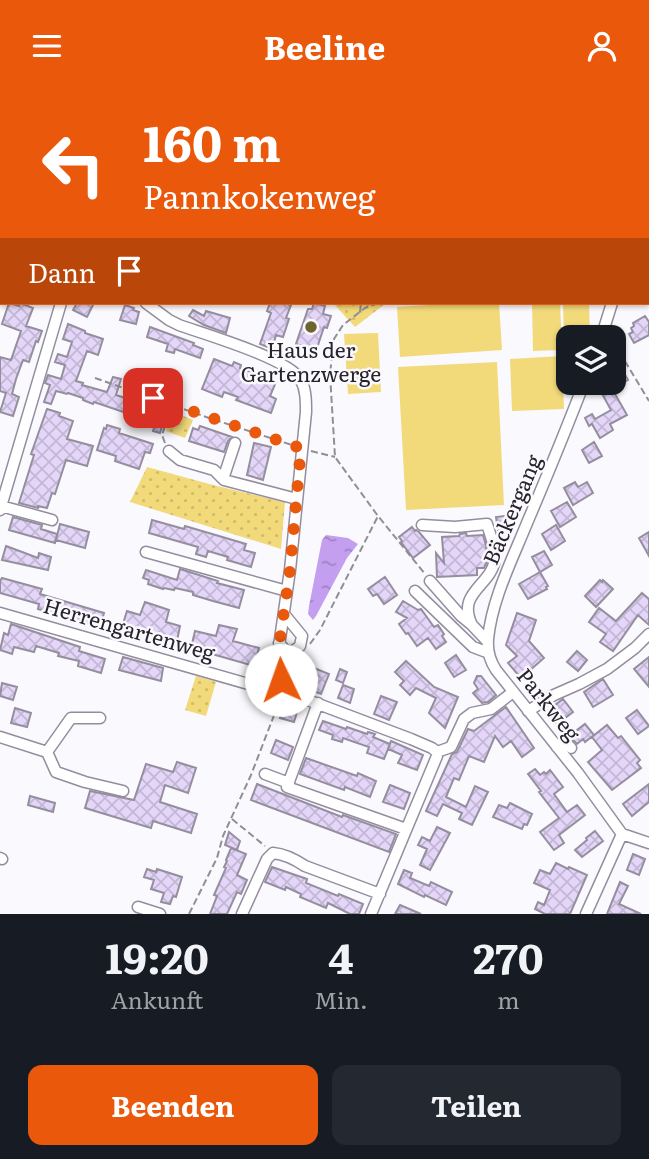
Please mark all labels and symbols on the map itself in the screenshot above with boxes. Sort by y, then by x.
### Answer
marker: Haus der Gartenzwerge [303,319,319,335]
place label: Haus der Gartenzwerge [241,333,381,388]
pin [123,368,183,428]
street label: Bäckergang [474,449,548,569]
street label: Herrengartenweg [40,588,220,667]
position arrow [244,643,318,717]
street label: Parkweg [511,660,589,747]

